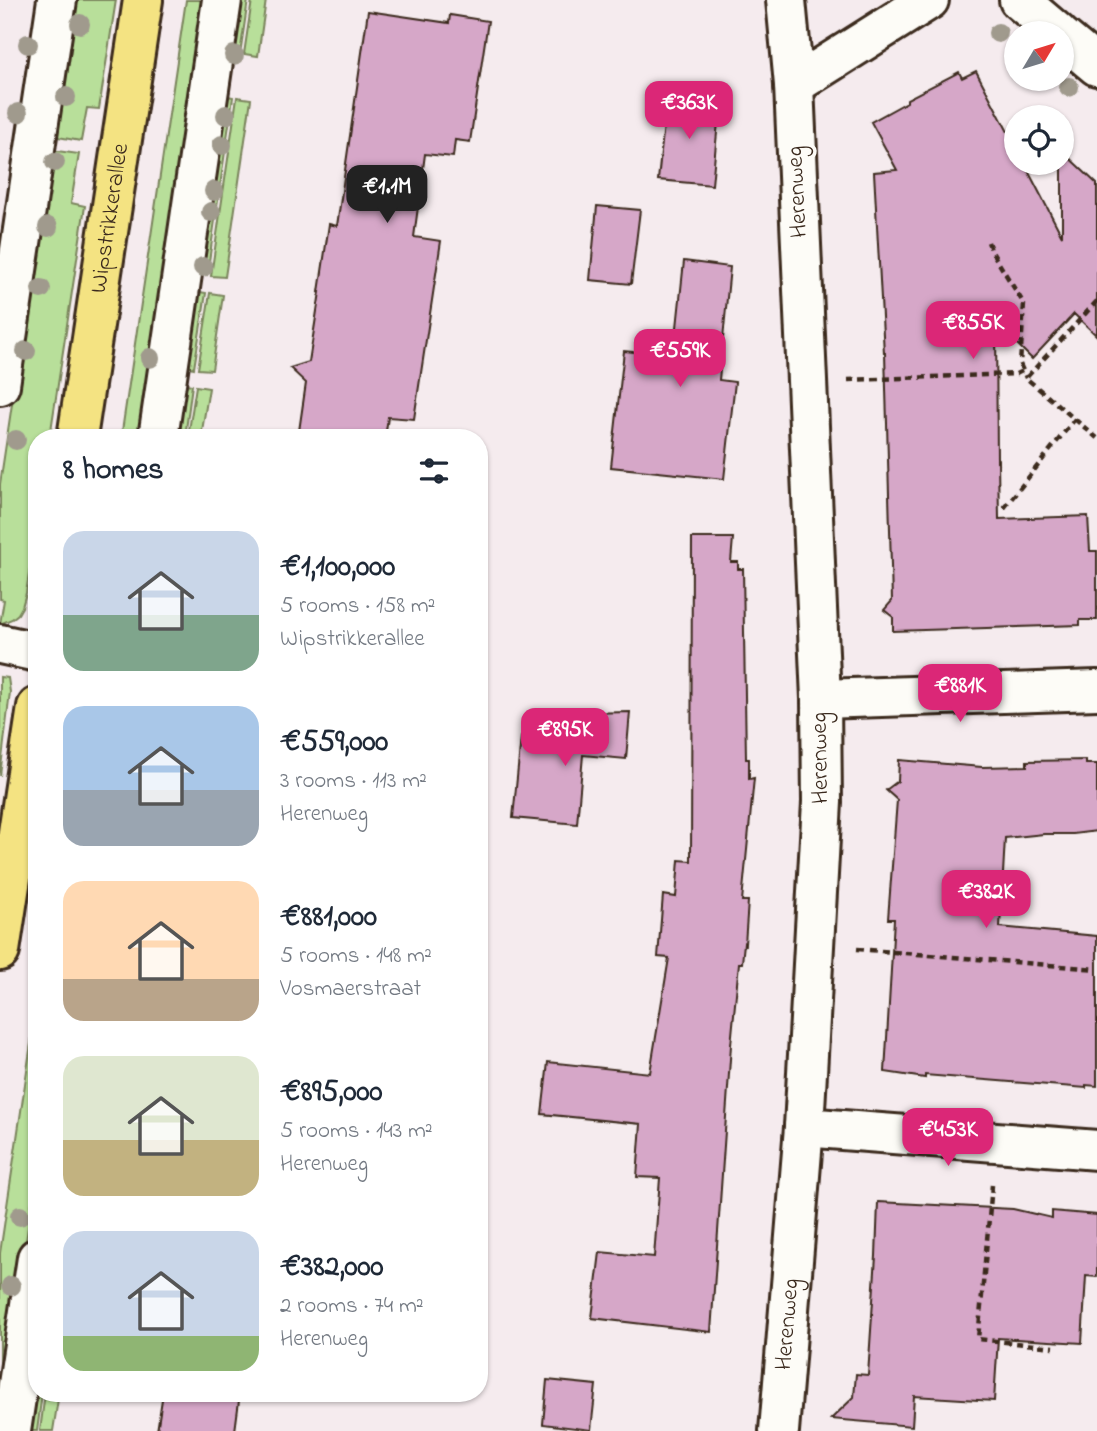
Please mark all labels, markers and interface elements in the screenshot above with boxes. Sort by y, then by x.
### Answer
north arrow [1004,21,1074,91]
map controls [1004,21,1074,175]
pin: €363K [640,82,738,141]
text: €363K [661,87,717,120]
button: locate [1004,105,1074,175]
street label: Wipstrikkerallee [82,141,139,296]
street label: Herenweg [778,145,818,239]
pin: €1.1M [338,166,436,225]
text: €1.1M [362,171,412,204]
pin: €855K [924,302,1022,361]
text: €855K [942,307,1004,340]
pin: €559K [631,330,729,389]
text: €559K [650,335,710,368]
text: 8 homes [63,449,164,493]
icon: filters [415,452,453,490]
text: €1,100,000 [280,546,395,590]
icon: home [119,559,203,643]
text: 5 rooms · 158 m² [280,590,435,623]
text: Wipstrikkerallee [280,623,425,656]
pin: €881K [911,664,1009,724]
text: €881K [934,670,986,703]
pin: €895K [516,708,614,768]
street label: Herenweg [803,712,839,804]
text: €895K [537,714,593,747]
text: €559,000 [280,721,388,765]
icon: home [119,734,203,818]
text: 3 rooms · 113 m² [280,765,427,798]
text: Herenweg [280,798,368,831]
pin: €382K [937,870,1035,930]
text: €382K [958,876,1014,909]
text: €881,000 [280,896,377,940]
icon: home [119,909,203,993]
text: 5 rooms · 148 m² [280,940,432,973]
text: Vosmaerstraat [280,973,421,1006]
text: €895,000 [280,1071,382,1115]
icon: home [119,1084,203,1168]
pin: €453K [899,1108,997,1168]
text: €453K [918,1114,978,1147]
text: 5 rooms · 143 m² [280,1115,433,1148]
text: Herenweg [280,1148,368,1181]
text: €382,000 [280,1246,384,1290]
icon: home [119,1259,203,1343]
street label: Herenweg [767,1277,809,1372]
text: 2 rooms · 74 m² [280,1290,424,1323]
text: Herenweg [280,1323,368,1356]

